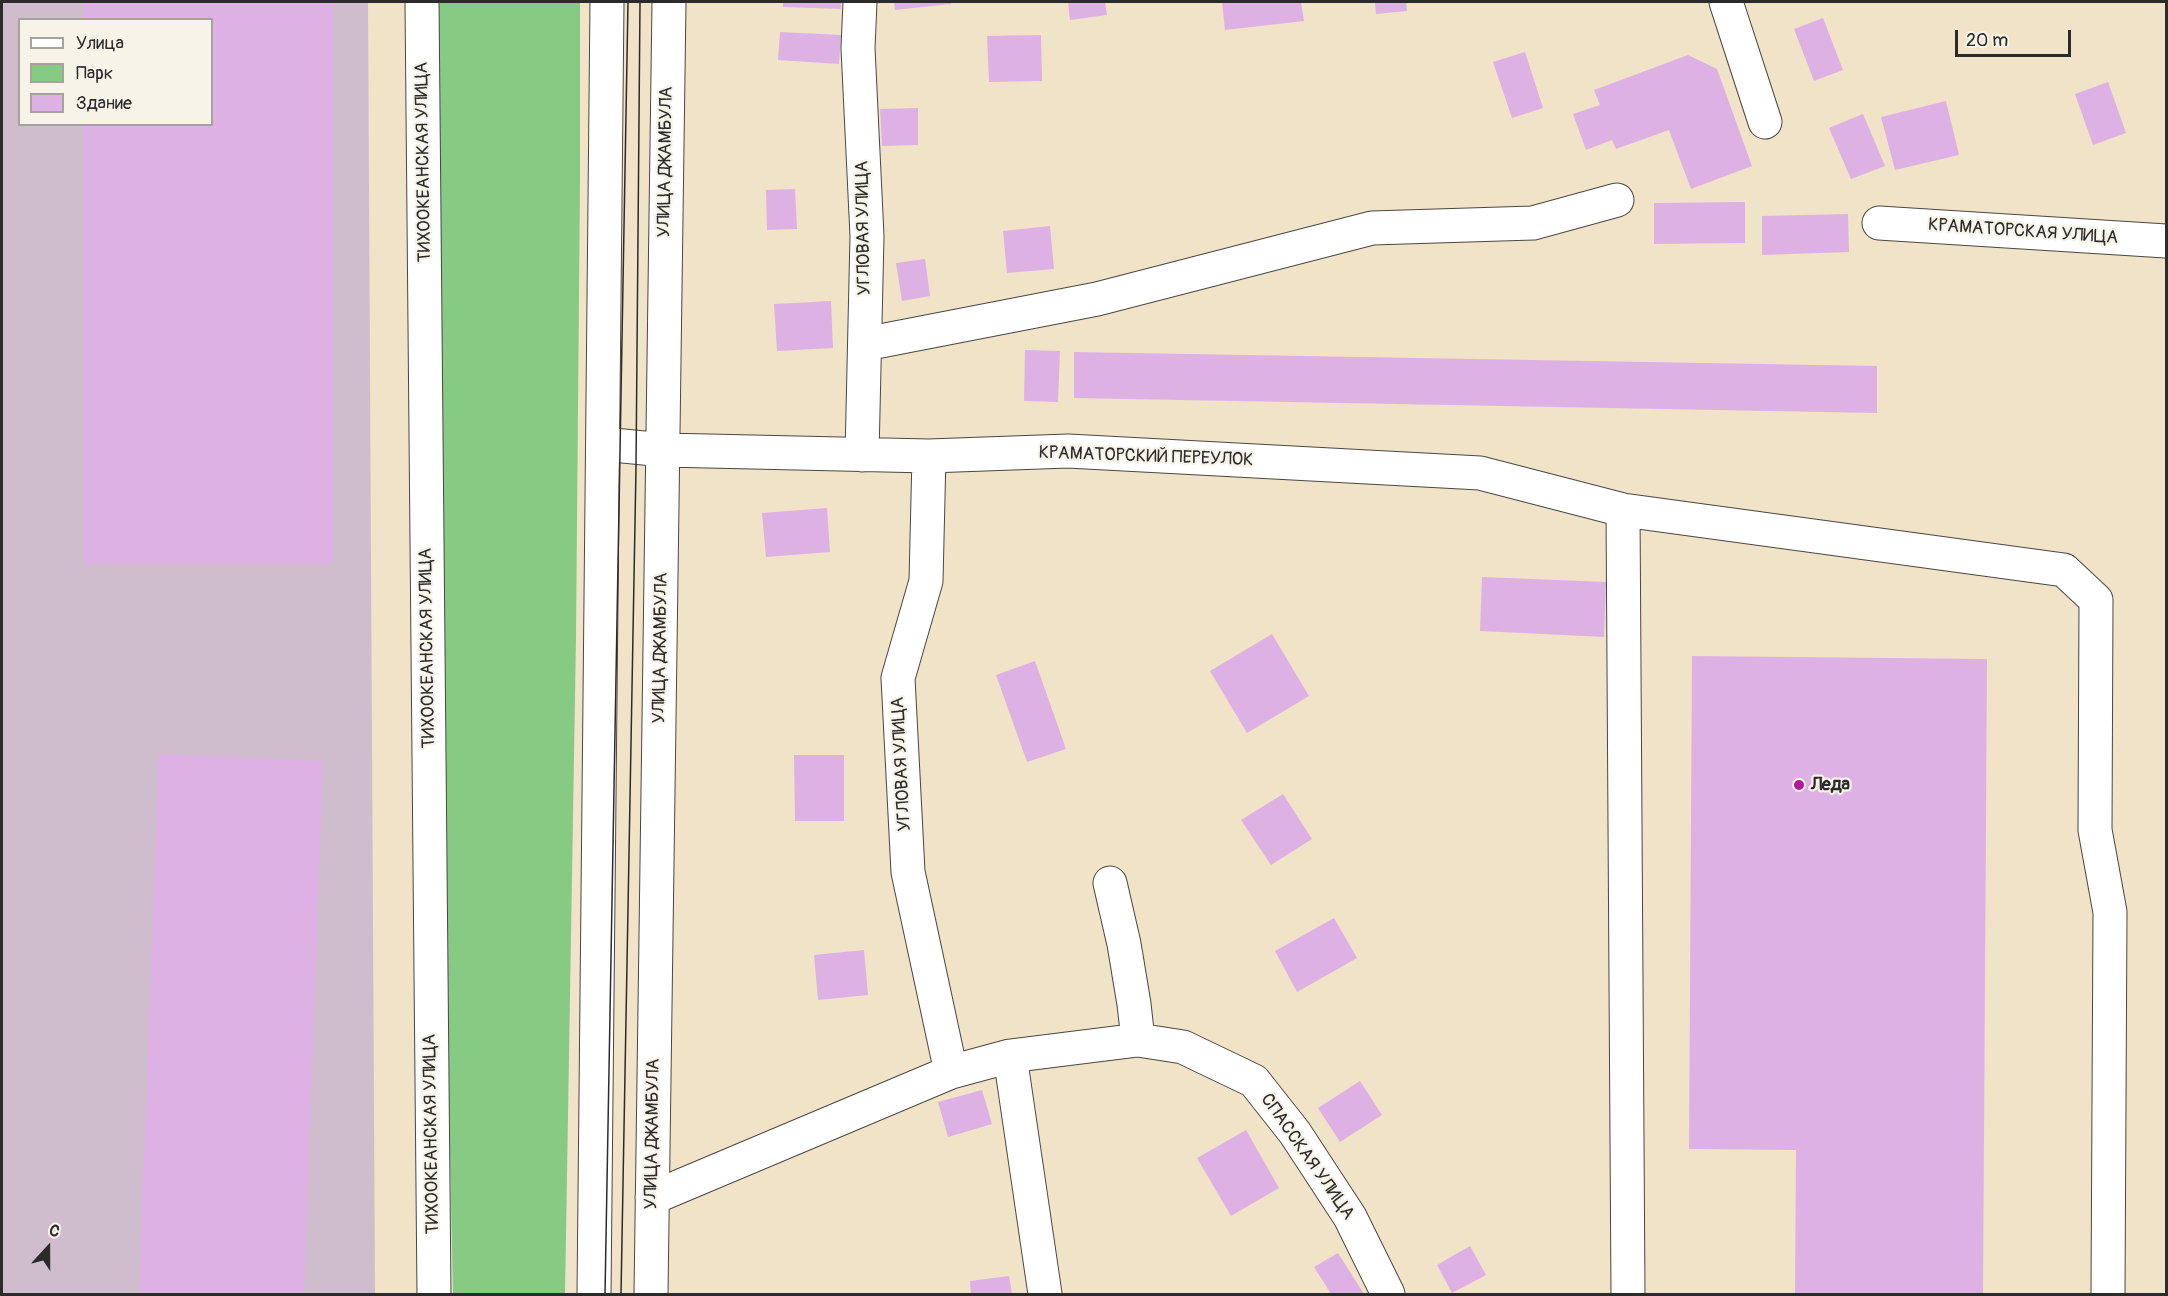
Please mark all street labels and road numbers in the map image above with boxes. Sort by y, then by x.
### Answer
street label: ТИХООКЕАНСКАЯ УЛИЦА [411,62,437,262]
street label: УЛИЦА ДЖАМБУЛА [654,86,678,238]
street label: УГЛОВАЯ УЛИЦА [852,160,876,296]
street label: КРАМАТОРСКАЯ УЛИЦА [1927,215,2119,249]
street label: КРАМАТОРСКИЙ ПЕРЕУЛОК [1038,442,1254,472]
street label: ТИХООКЕАНСКАЯ УЛИЦА [415,548,441,748]
street label: УЛИЦА ДЖАМБУЛА [649,572,673,724]
street label: УГЛОВАЯ УЛИЦА [888,696,916,832]
street label: ТИХООКЕАНСКАЯ УЛИЦА [419,1034,445,1234]
street label: УЛИЦА ДЖАМБУЛА [641,1058,665,1210]
street label: СПАССКАЯ УЛИЦА [1255,1090,1359,1224]

